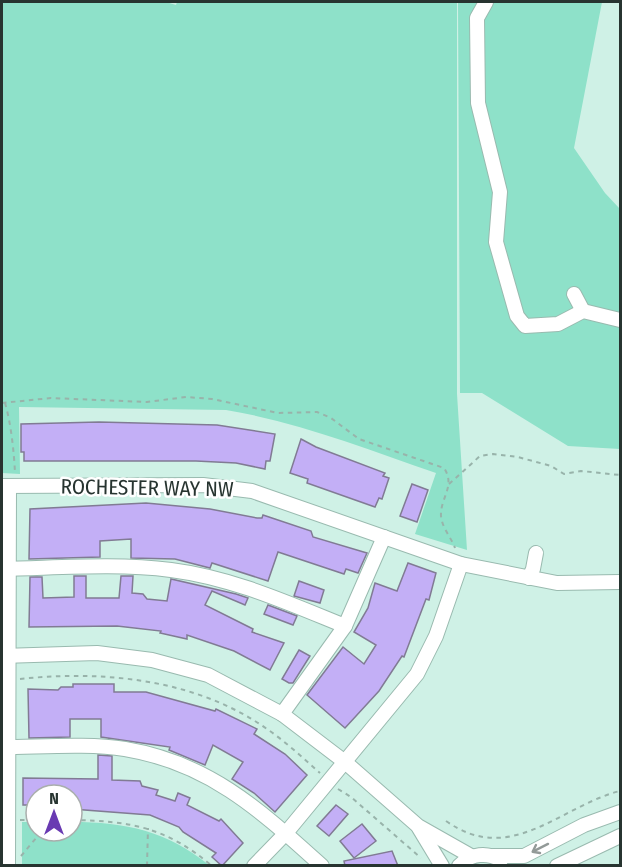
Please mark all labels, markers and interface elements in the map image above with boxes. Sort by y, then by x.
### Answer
street label: ROCHESTER WAY NW [60,473,234,503]
north arrow [24,783,84,843]
text: N [49,789,59,808]
one-way arrow [532,842,550,854]

